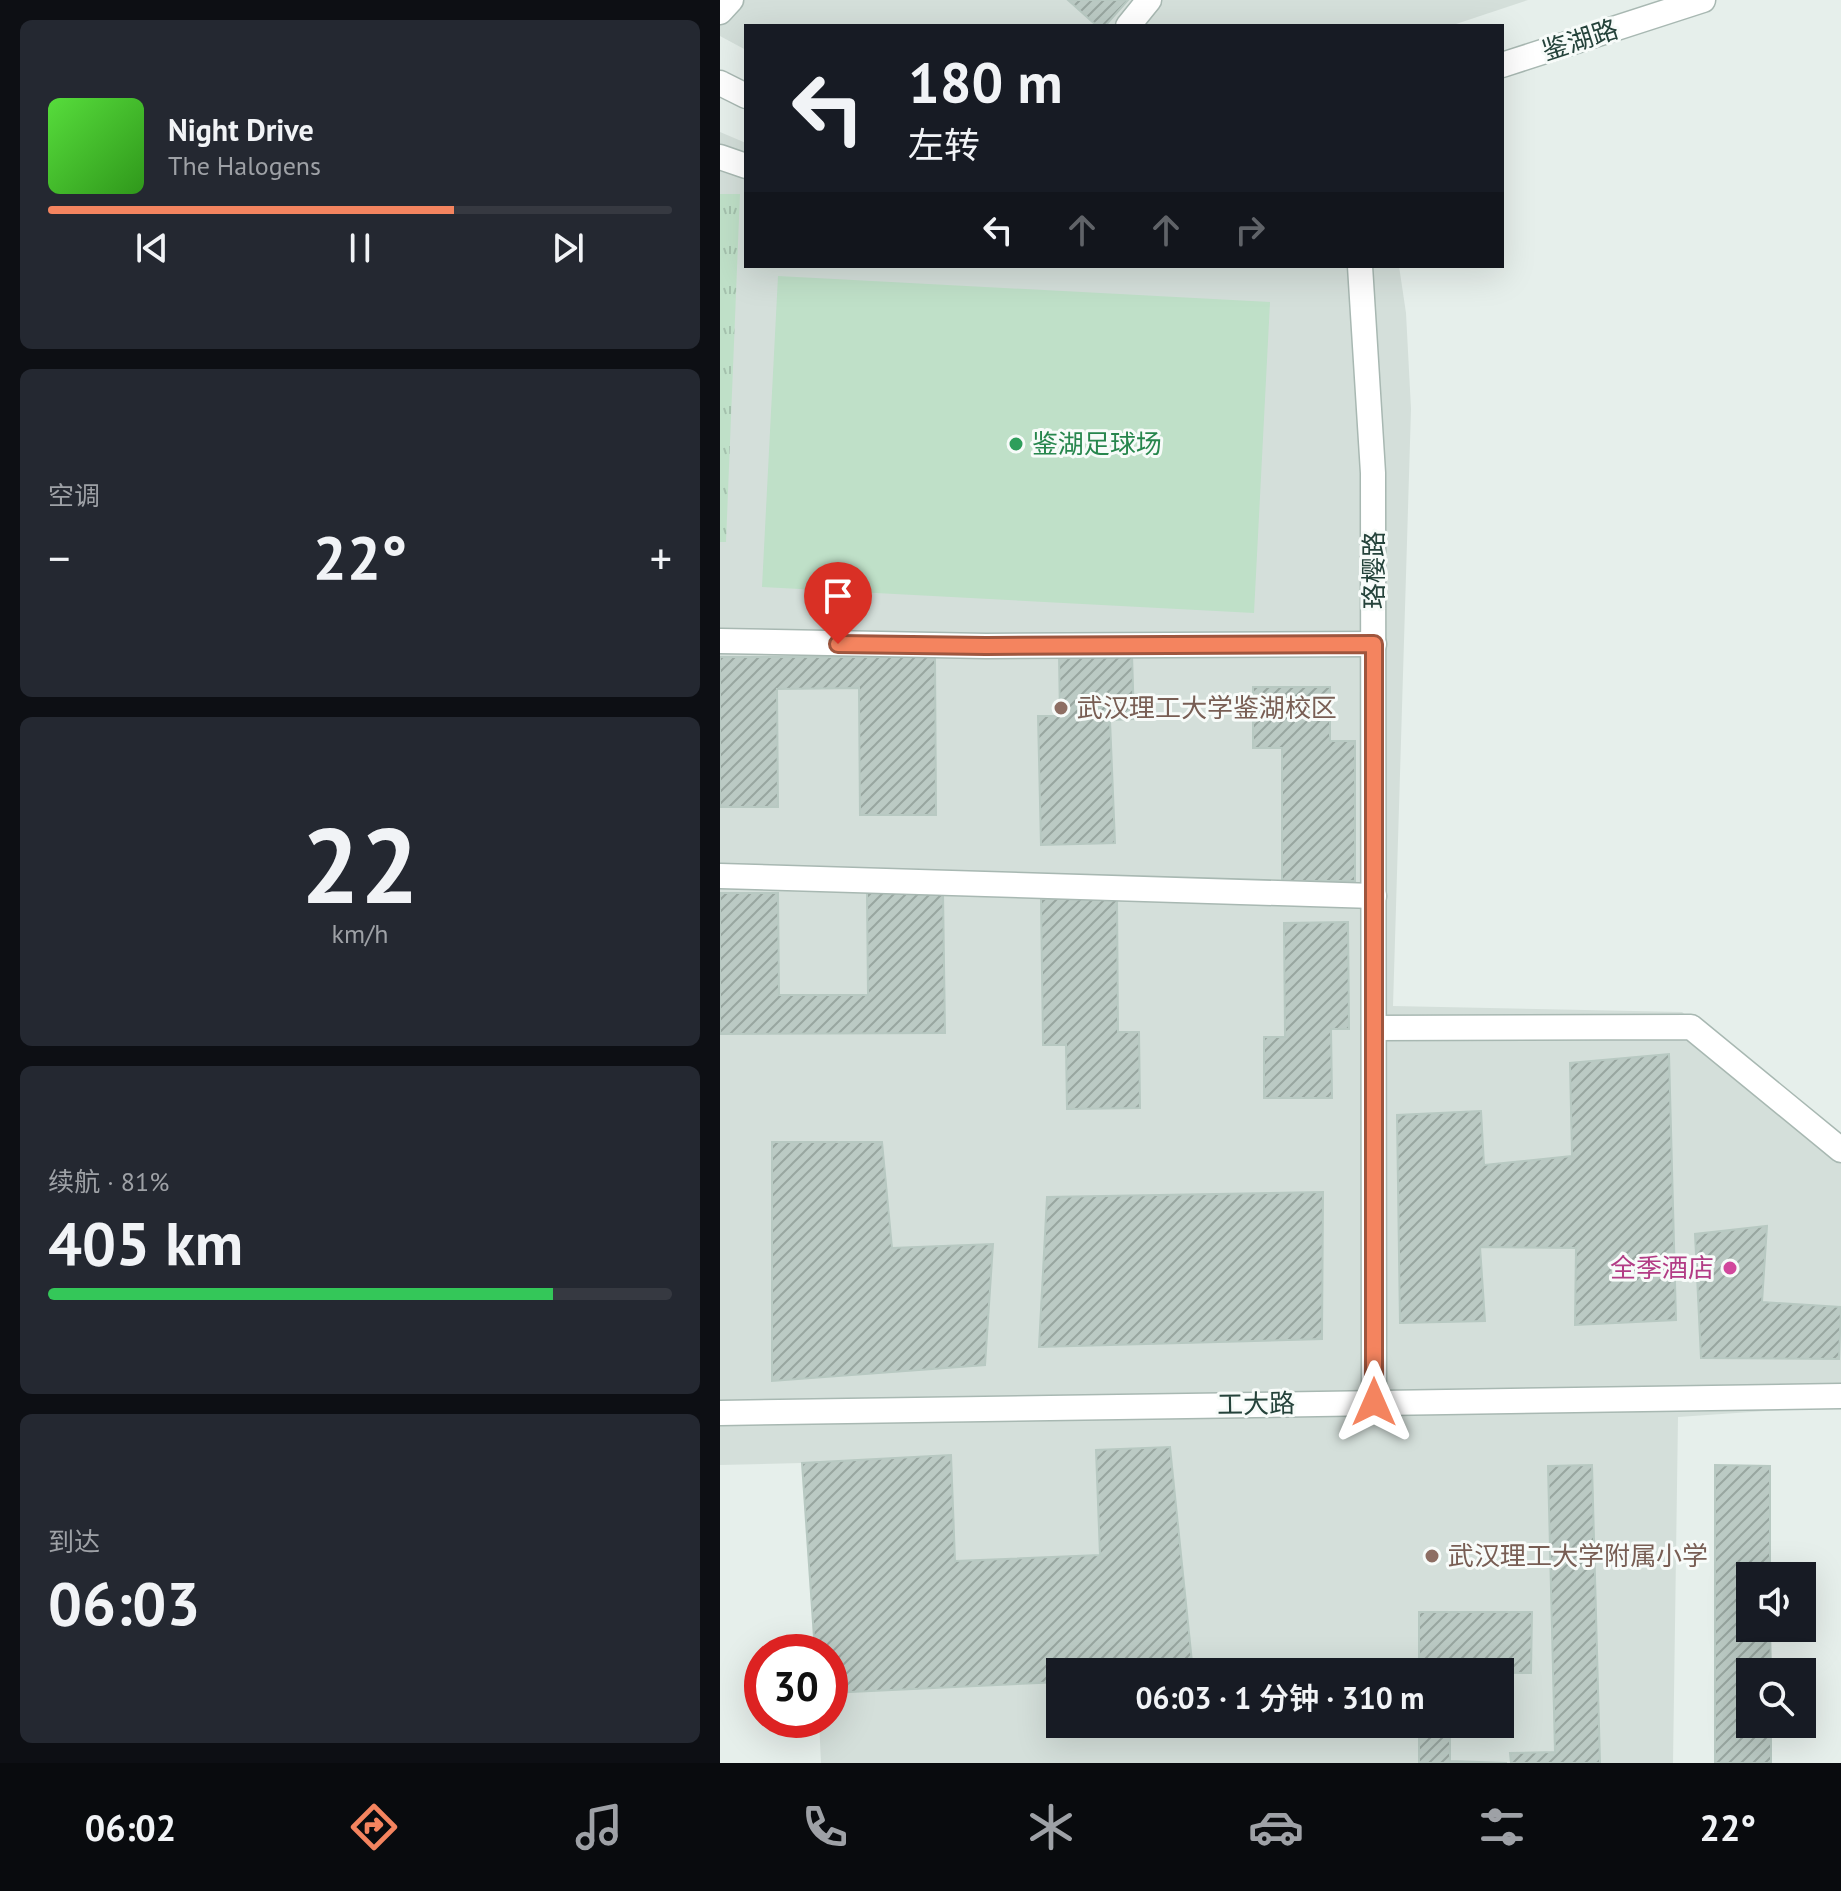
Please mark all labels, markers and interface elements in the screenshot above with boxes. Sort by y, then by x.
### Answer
street label: 鉴湖路 [1538,12,1622,67]
text: 180 m [908,46,1063,118]
icon: left [776,56,880,160]
text: Night Drive [168,110,314,149]
text: 左转 [908,121,980,168]
text: The Halogens [168,149,321,182]
icon: left [976,208,1020,252]
icon: ahead [1060,208,1104,252]
icon: ahead [1144,208,1188,252]
icon: right [1228,208,1272,252]
icon: previous [130,226,174,270]
icon: pause [338,226,382,270]
icon: next [546,226,590,270]
place label: 鉴湖足球场 [1032,427,1162,460]
marker: 鉴湖足球场 [1007,435,1025,453]
text: 空调 [48,479,100,512]
text: 22° [313,518,407,596]
text: − [48,529,70,586]
text: + [650,529,672,586]
street label: 珞樱路 [1357,531,1390,609]
pin [804,562,872,644]
icon: arrive [816,574,860,618]
place label: 武汉理工大学鉴湖校区 [1077,691,1337,724]
marker: 武汉理工大学鉴湖校区 [1052,699,1070,717]
text: 22 [301,797,419,932]
text: km/h [332,917,389,950]
text: 续航 · 81% [48,1165,169,1198]
text: 405 km [48,1204,243,1282]
place label: 全季酒店 [1610,1251,1714,1284]
marker: 全季酒店 [1721,1259,1739,1277]
position arrow [1332,1360,1416,1444]
street label: 工大路 [1217,1386,1295,1421]
text: 到达 [48,1525,100,1558]
place label: 武汉理工大学附属小学 [1448,1539,1708,1572]
marker: 武汉理工大学附属小学 [1423,1547,1441,1565]
map controls [1736,1562,1816,1738]
button: sound [1736,1562,1816,1642]
text: 06:03 [48,1564,200,1642]
speed limit sign: 30 [744,1634,848,1738]
button: search [1736,1658,1816,1738]
text: 06:03 · 1 分钟 · 310 m [1135,1678,1425,1717]
icon: directions [346,1799,402,1855]
icon: music [571,1799,627,1855]
icon: phone [797,1799,853,1855]
icon: climate [1023,1799,1079,1855]
icon: car [1248,1799,1304,1855]
icon: filters [1474,1799,1530,1855]
text: 06:02 [85,1804,176,1851]
text: 22° [1700,1804,1756,1851]

